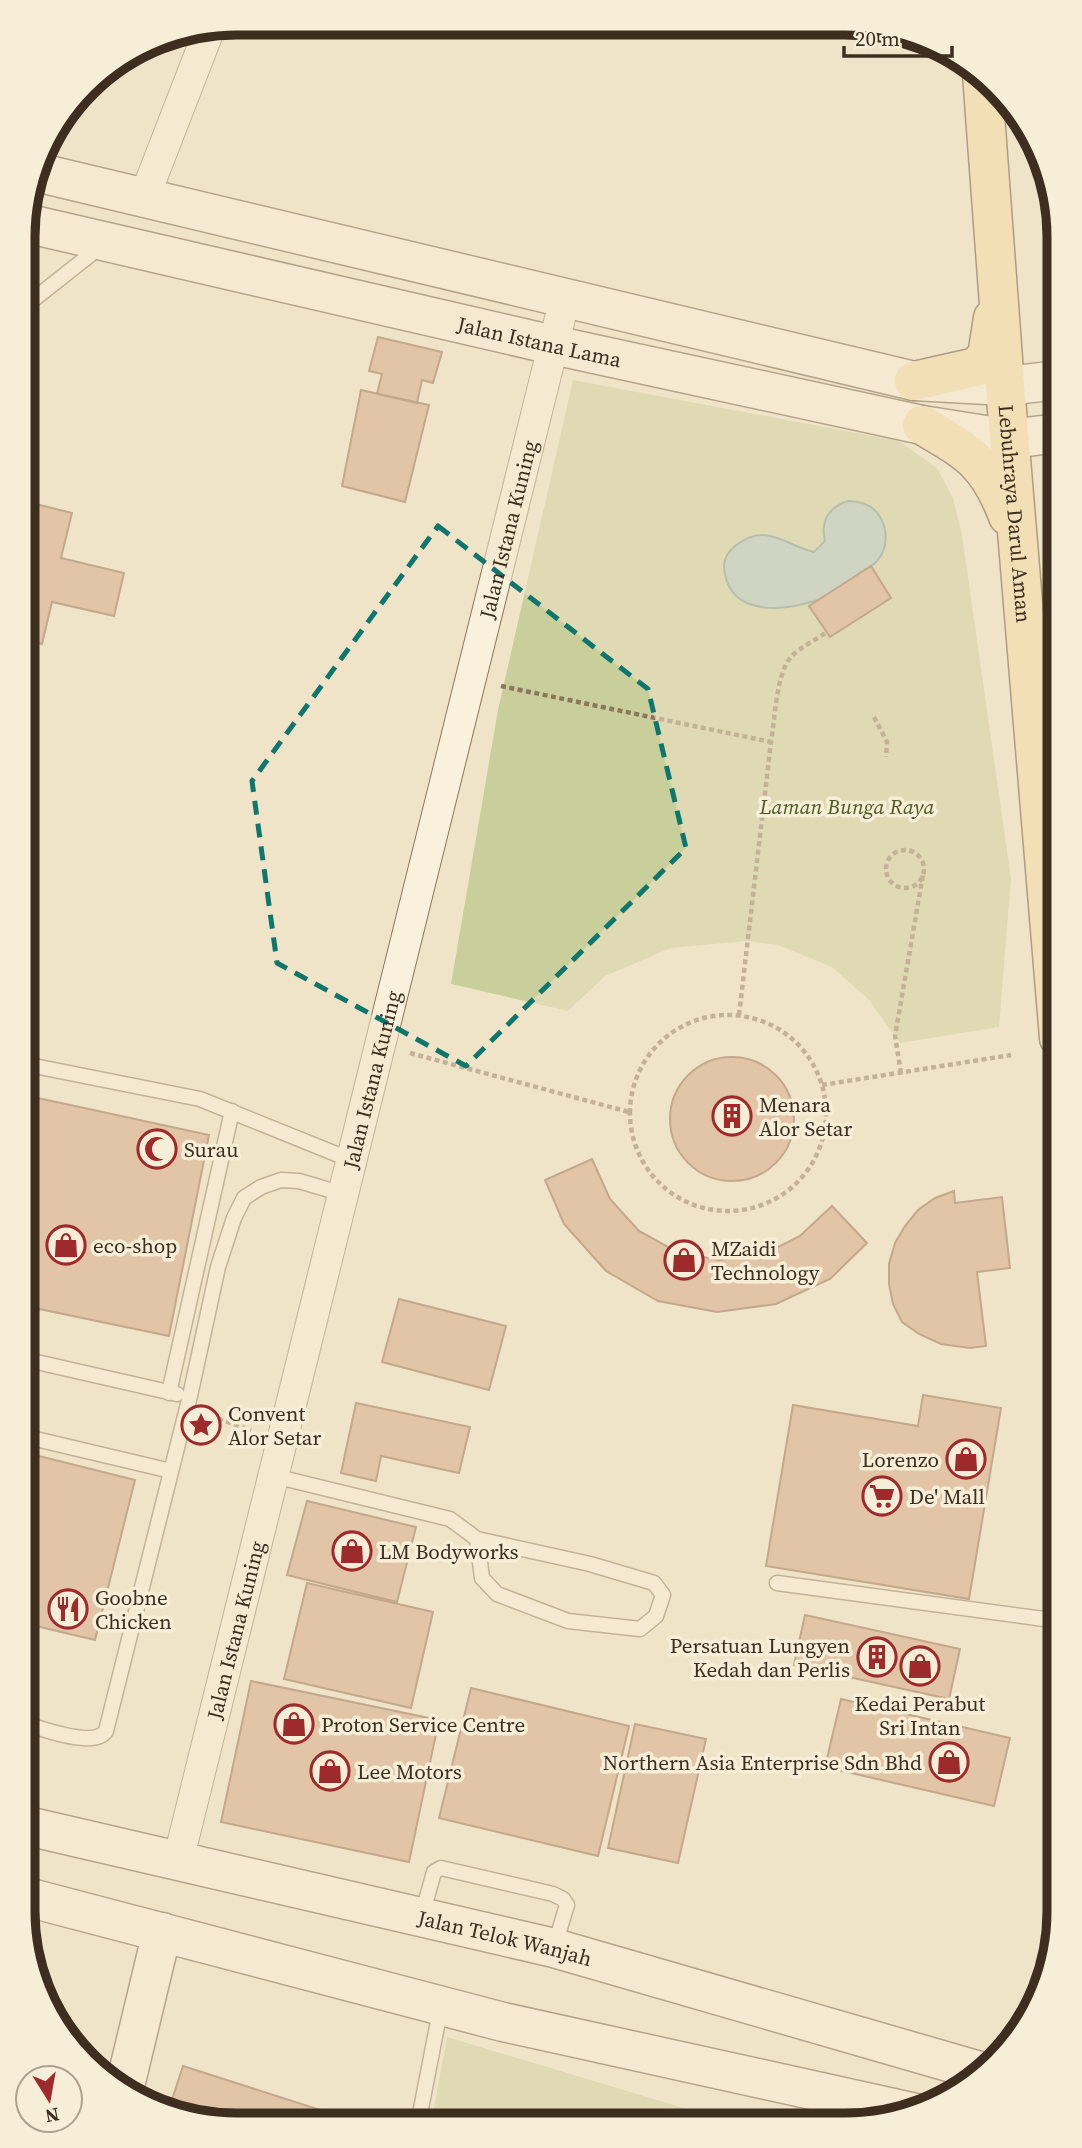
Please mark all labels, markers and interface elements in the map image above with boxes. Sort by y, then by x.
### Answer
scale bar [844,14,953,58]
text: 20 m [855,24,900,53]
street label: Jalan Istana Lama [454,309,625,374]
street label: Lebuhraya Darul Aman [992,403,1039,624]
street label: Jalan Istana Kuning [471,437,544,623]
park label: Laman Bunga Raya [759,792,934,821]
street label: Jalan Istana Kuning [335,987,408,1173]
place label: Menara Alor Setar [759,1090,852,1143]
building icon: Menara Alor Setar [711,1095,753,1137]
mosque icon: Surau [136,1128,178,1170]
place label: Surau [184,1135,238,1164]
shop icon: eco-shop [45,1224,87,1266]
place label: eco-shop [93,1231,177,1260]
place label: MZaidi Technology [711,1234,819,1287]
shop icon: MZaidi Technology [663,1239,705,1281]
place label: Convent Alor Setar [228,1399,321,1452]
place icon: Convent Alor Setar [180,1404,222,1446]
shop icon: Lorenzo [945,1438,987,1480]
place label: Lorenzo [862,1445,939,1474]
supermarket icon: De' Mall [861,1475,903,1517]
place label: De' Mall [909,1482,985,1511]
shop icon: LM Bodyworks [331,1530,373,1572]
place label: LM Bodyworks [379,1537,519,1566]
street label: Jalan Istana Kuning [199,1538,271,1723]
place label: Goobne Chicken [95,1583,172,1636]
restaurant icon: Goobne Chicken [47,1588,89,1630]
place label: Persatuan Lungyen Kedah dan Perlis [670,1631,850,1684]
building icon: Persatuan Lungyen Kedah dan Perlis [856,1636,898,1678]
shop icon: Kedai Perabut Sri Intan [899,1645,941,1687]
place label: Kedai Perabut Sri Intan [855,1689,986,1742]
shop icon: Proton Service Centre [273,1703,315,1745]
place label: Proton Service Centre [321,1710,525,1739]
shop icon: Northern Asia Enterprise Sdn Bhd [928,1741,970,1783]
place label: Northern Asia Enterprise Sdn Bhd [603,1748,922,1777]
shop icon: Lee Motors [309,1750,351,1792]
place label: Lee Motors [357,1757,462,1786]
street label: Jalan Telok Wanjah [414,1902,596,1973]
north arrow [14,2064,84,2134]
text: N [43,2102,62,2130]

